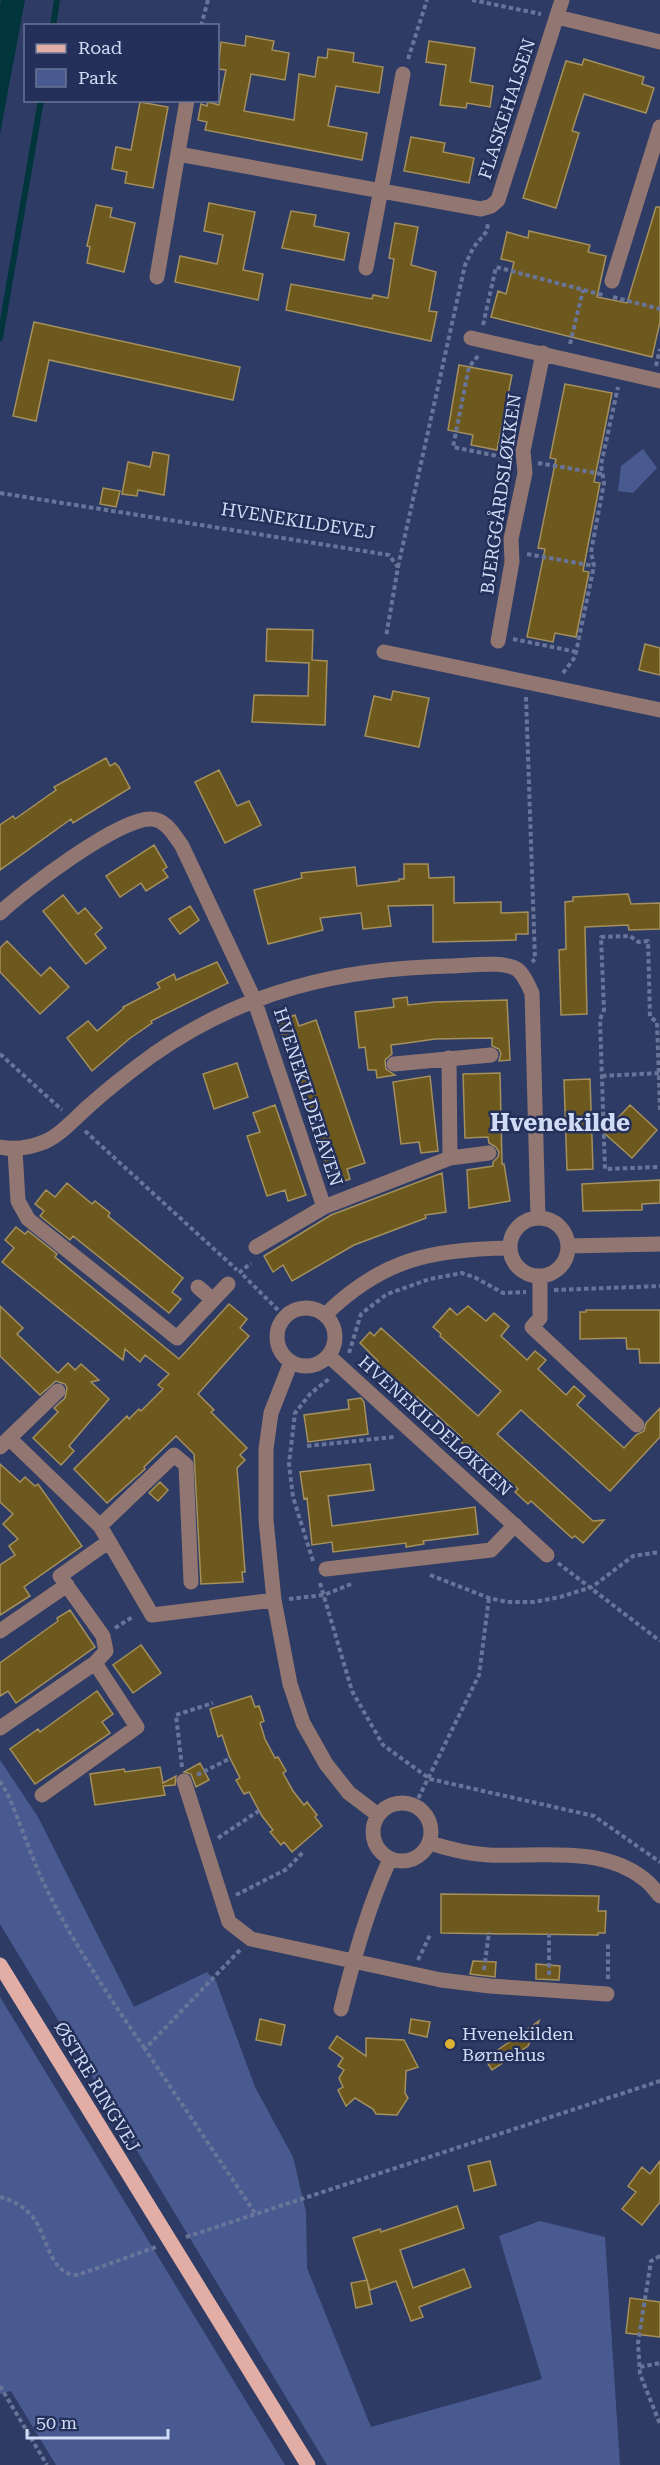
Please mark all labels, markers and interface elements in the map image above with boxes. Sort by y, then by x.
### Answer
legend [24,24,219,102]
street label: FLASKEHALSEN [474,36,539,182]
text: Road [78,37,123,58]
text: Park [78,67,118,88]
street label: BJERGGÅRDSLØKKEN [476,392,525,595]
street label: HVENEKILDEVEJ [220,498,377,543]
street label: HVENEKILDEHAVEN [270,1005,347,1189]
district label: Hvenekilde [490,1109,630,1137]
street label: HVENEKILDELØKKEN [354,1351,516,1500]
street label: ØSTRE RINGVEJ [50,2018,144,2155]
place label: Hvenekilden Børnehus [462,2023,574,2065]
marker: Hvenekilden Børnehus [443,2037,457,2051]
scale bar [27,2402,168,2440]
text: 50 m [36,2412,77,2433]

